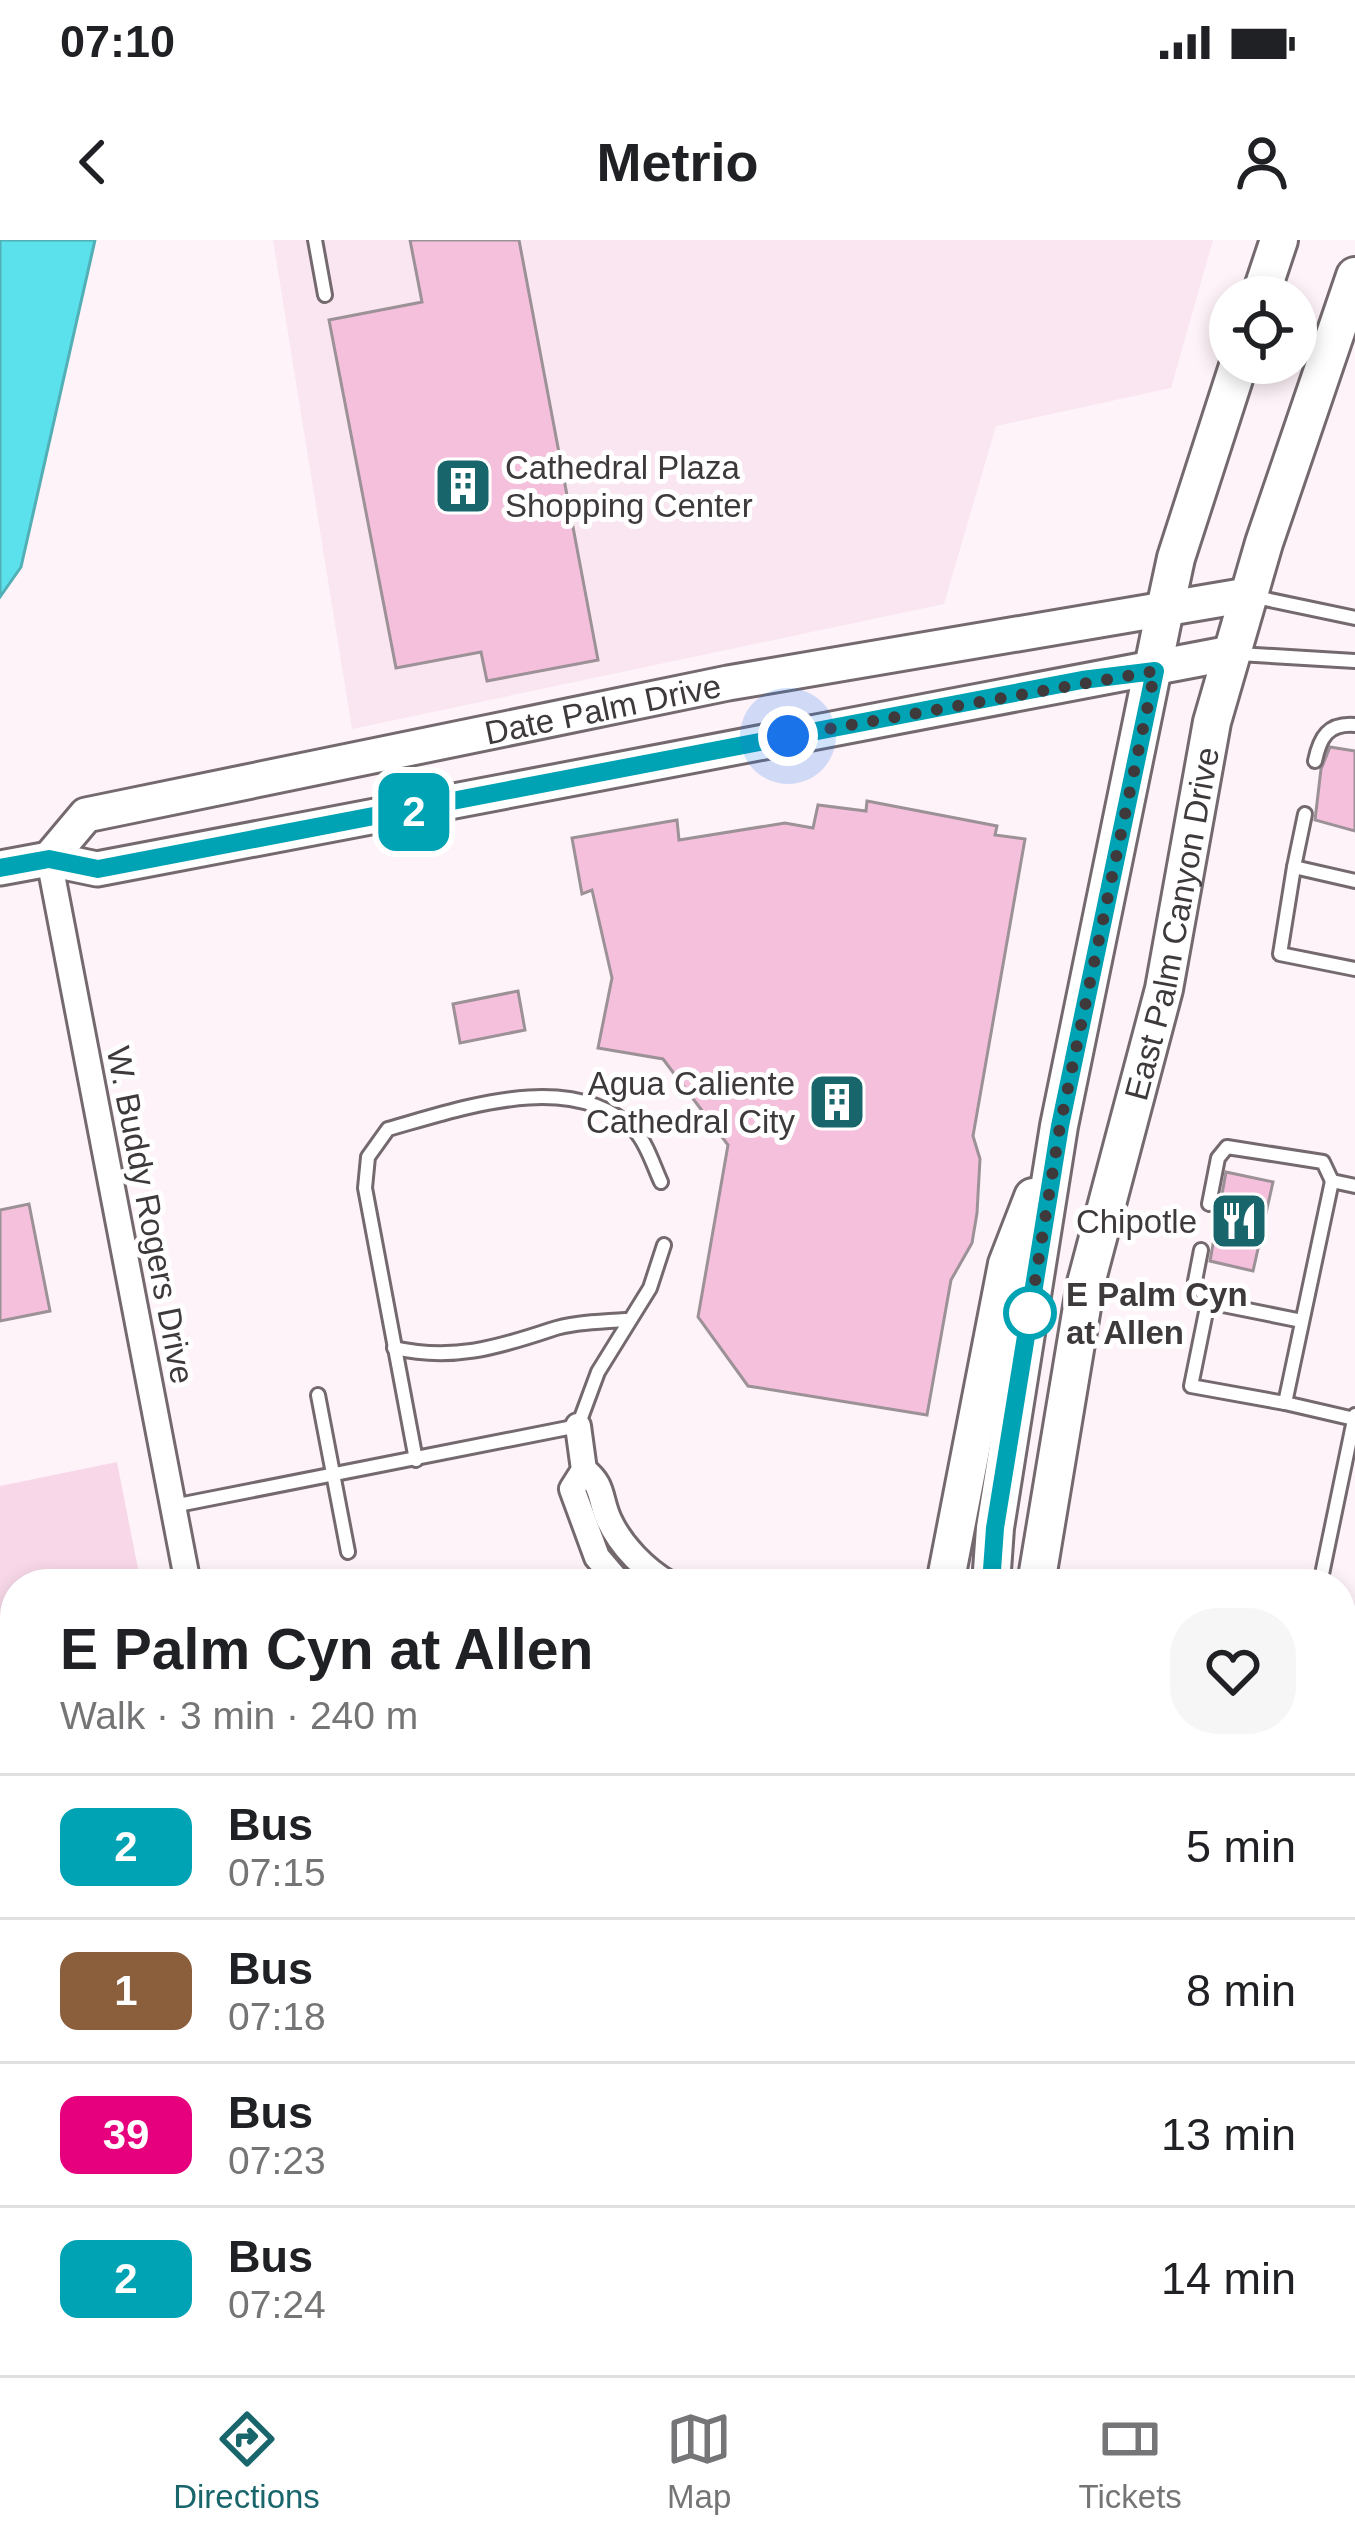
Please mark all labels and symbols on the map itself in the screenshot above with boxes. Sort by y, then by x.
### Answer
place label: Cathedral Plaza Shopping Center [505,449,753,524]
building icon: Cathedral Plaza Shopping Center [432,455,494,517]
street label: Date Palm Drive [481,667,724,752]
your location [758,706,818,766]
street label: East Palm Canyon Drive [1117,744,1226,1104]
line badge: 2 [375,773,453,851]
street label: W. Buddy Rogers Drive [100,1043,201,1387]
place label: Agua Caliente Cathedral City [586,1065,795,1140]
building icon: Agua Caliente Cathedral City [806,1071,868,1133]
restaurant icon: Chipotle [1208,1190,1270,1252]
place label: Chipotle [1076,1203,1197,1240]
place label: E Palm Cyn at Allen [1066,1276,1248,1351]
marker: E Palm Cyn at Allen [1005,1288,1055,1338]

